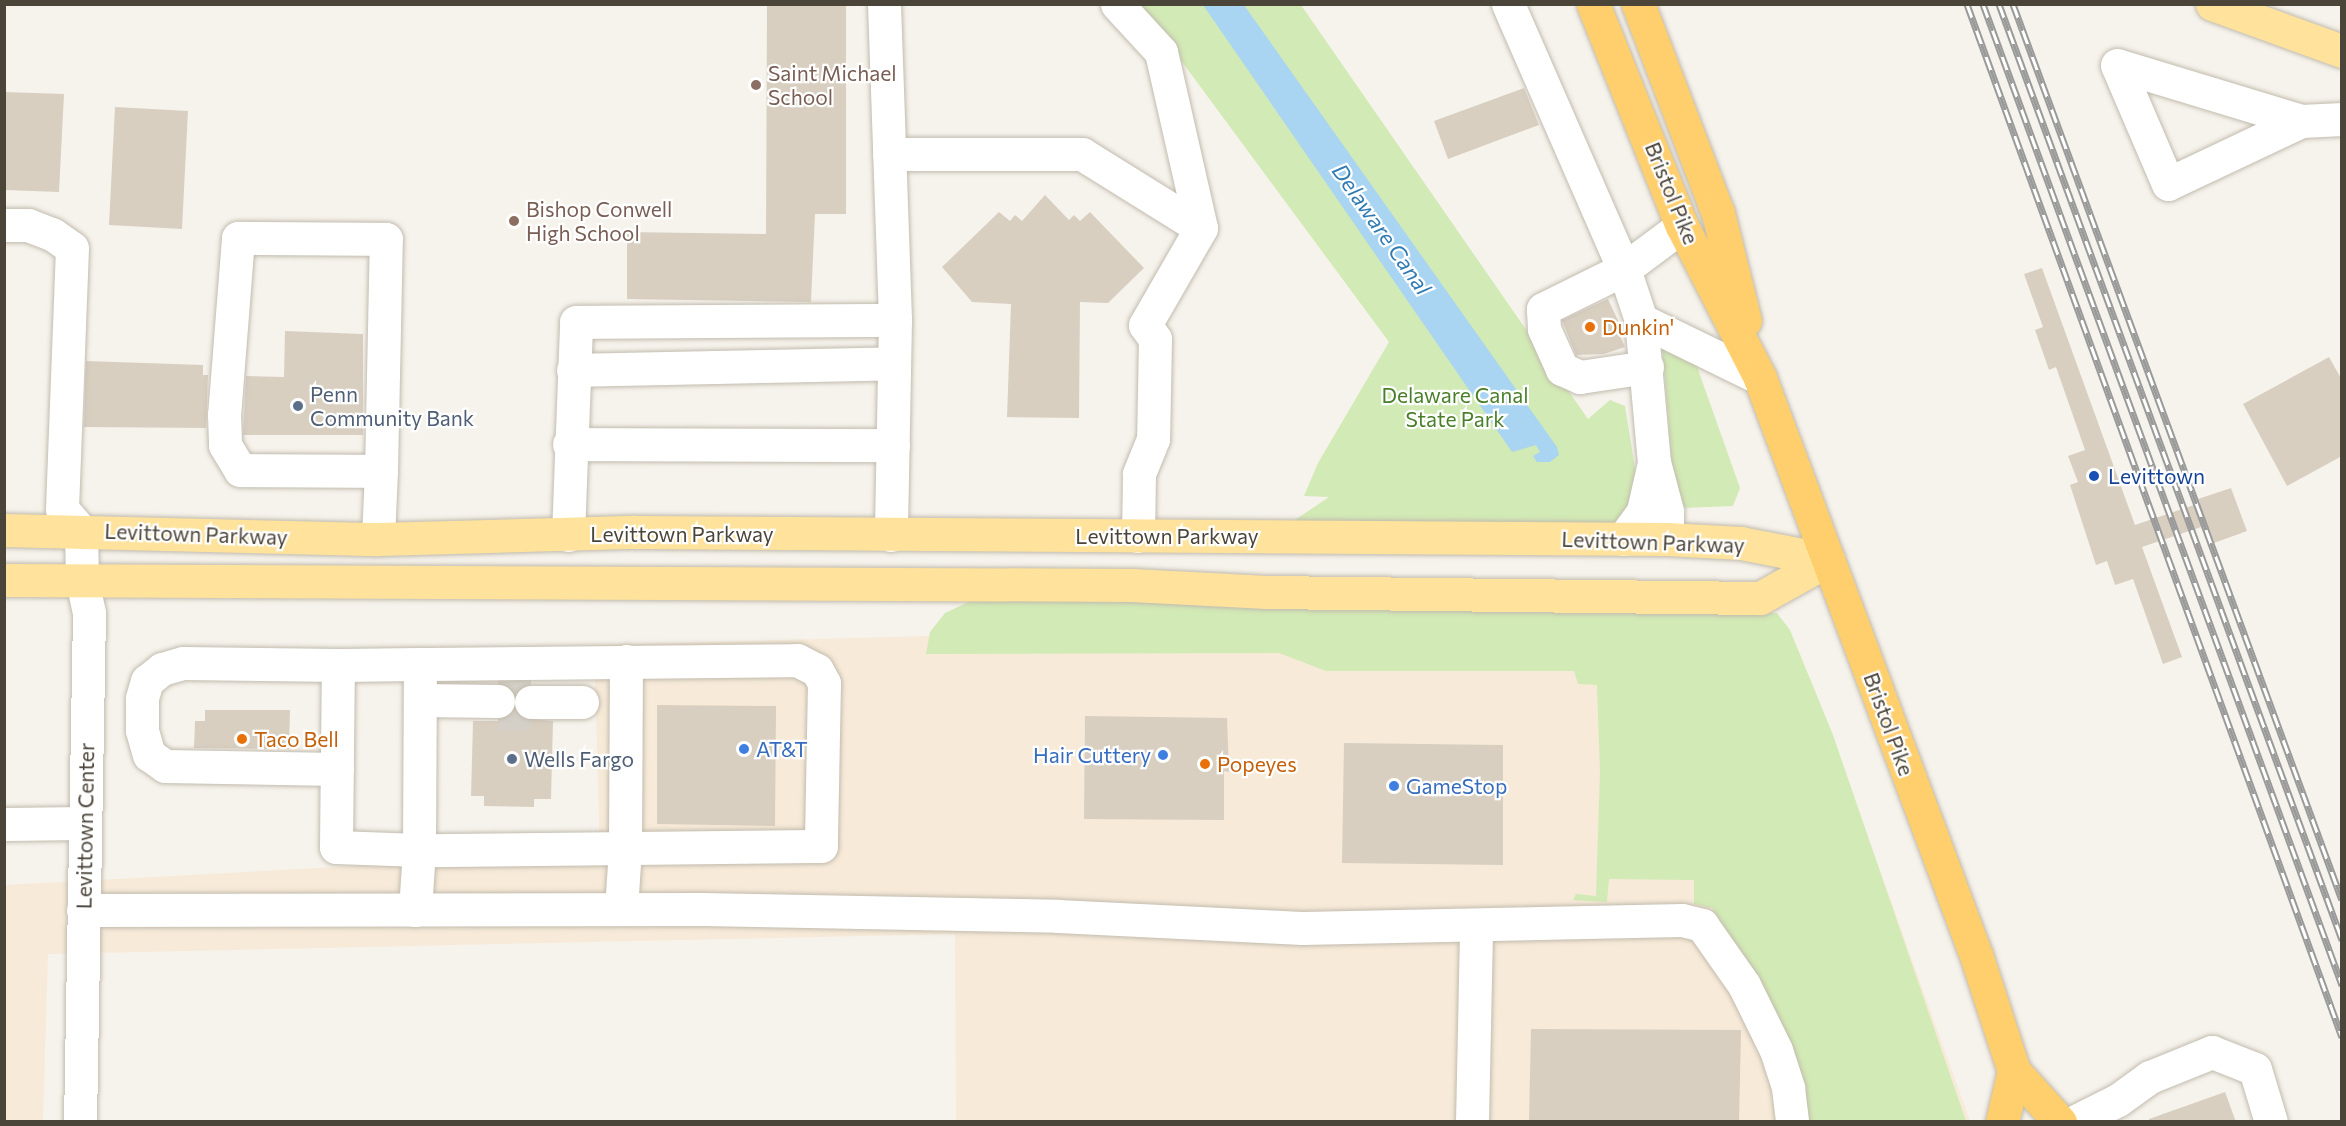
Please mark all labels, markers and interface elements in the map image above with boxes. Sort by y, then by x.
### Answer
place label: Saint Michael School [768,60,897,110]
marker: Saint Michael School [749,78,763,92]
street label: Bristol Pike [1640,138,1704,248]
water label: Delaware Canal [1327,158,1437,300]
place label: Bishop Conwell High School [526,196,672,246]
marker: Bishop Conwell High School [507,214,521,228]
place label: Dunkin' [1602,314,1674,340]
marker: Dunkin' [1583,320,1597,334]
place label: Penn Community Bank [310,381,474,431]
park label: Delaware Canal State Park [1381,382,1529,432]
marker: Penn Community Bank [291,399,305,413]
place label: Levittown [2108,463,2205,489]
marker: Levittown [2085,467,2103,485]
street label: Levittown Parkway [104,518,288,550]
street label: Levittown Parkway [590,521,774,547]
street label: Levittown Parkway [1075,523,1259,549]
street label: Levittown Parkway [1561,526,1745,558]
street label: Bristol Pike [1859,669,1919,779]
place label: Taco Bell [254,726,339,752]
marker: Taco Bell [235,732,249,746]
place label: AT&T [756,736,808,762]
marker: AT&T [737,742,751,756]
place label: Hair Cuttery [1033,742,1151,768]
street label: Levittown Center [71,743,99,909]
place label: Wells Fargo [524,746,634,772]
marker: Hair Cuttery [1156,748,1170,762]
place label: Popeyes [1217,751,1297,777]
marker: Wells Fargo [505,752,519,766]
marker: Popeyes [1198,757,1212,771]
place label: GameStop [1406,773,1507,799]
marker: GameStop [1387,779,1401,793]

